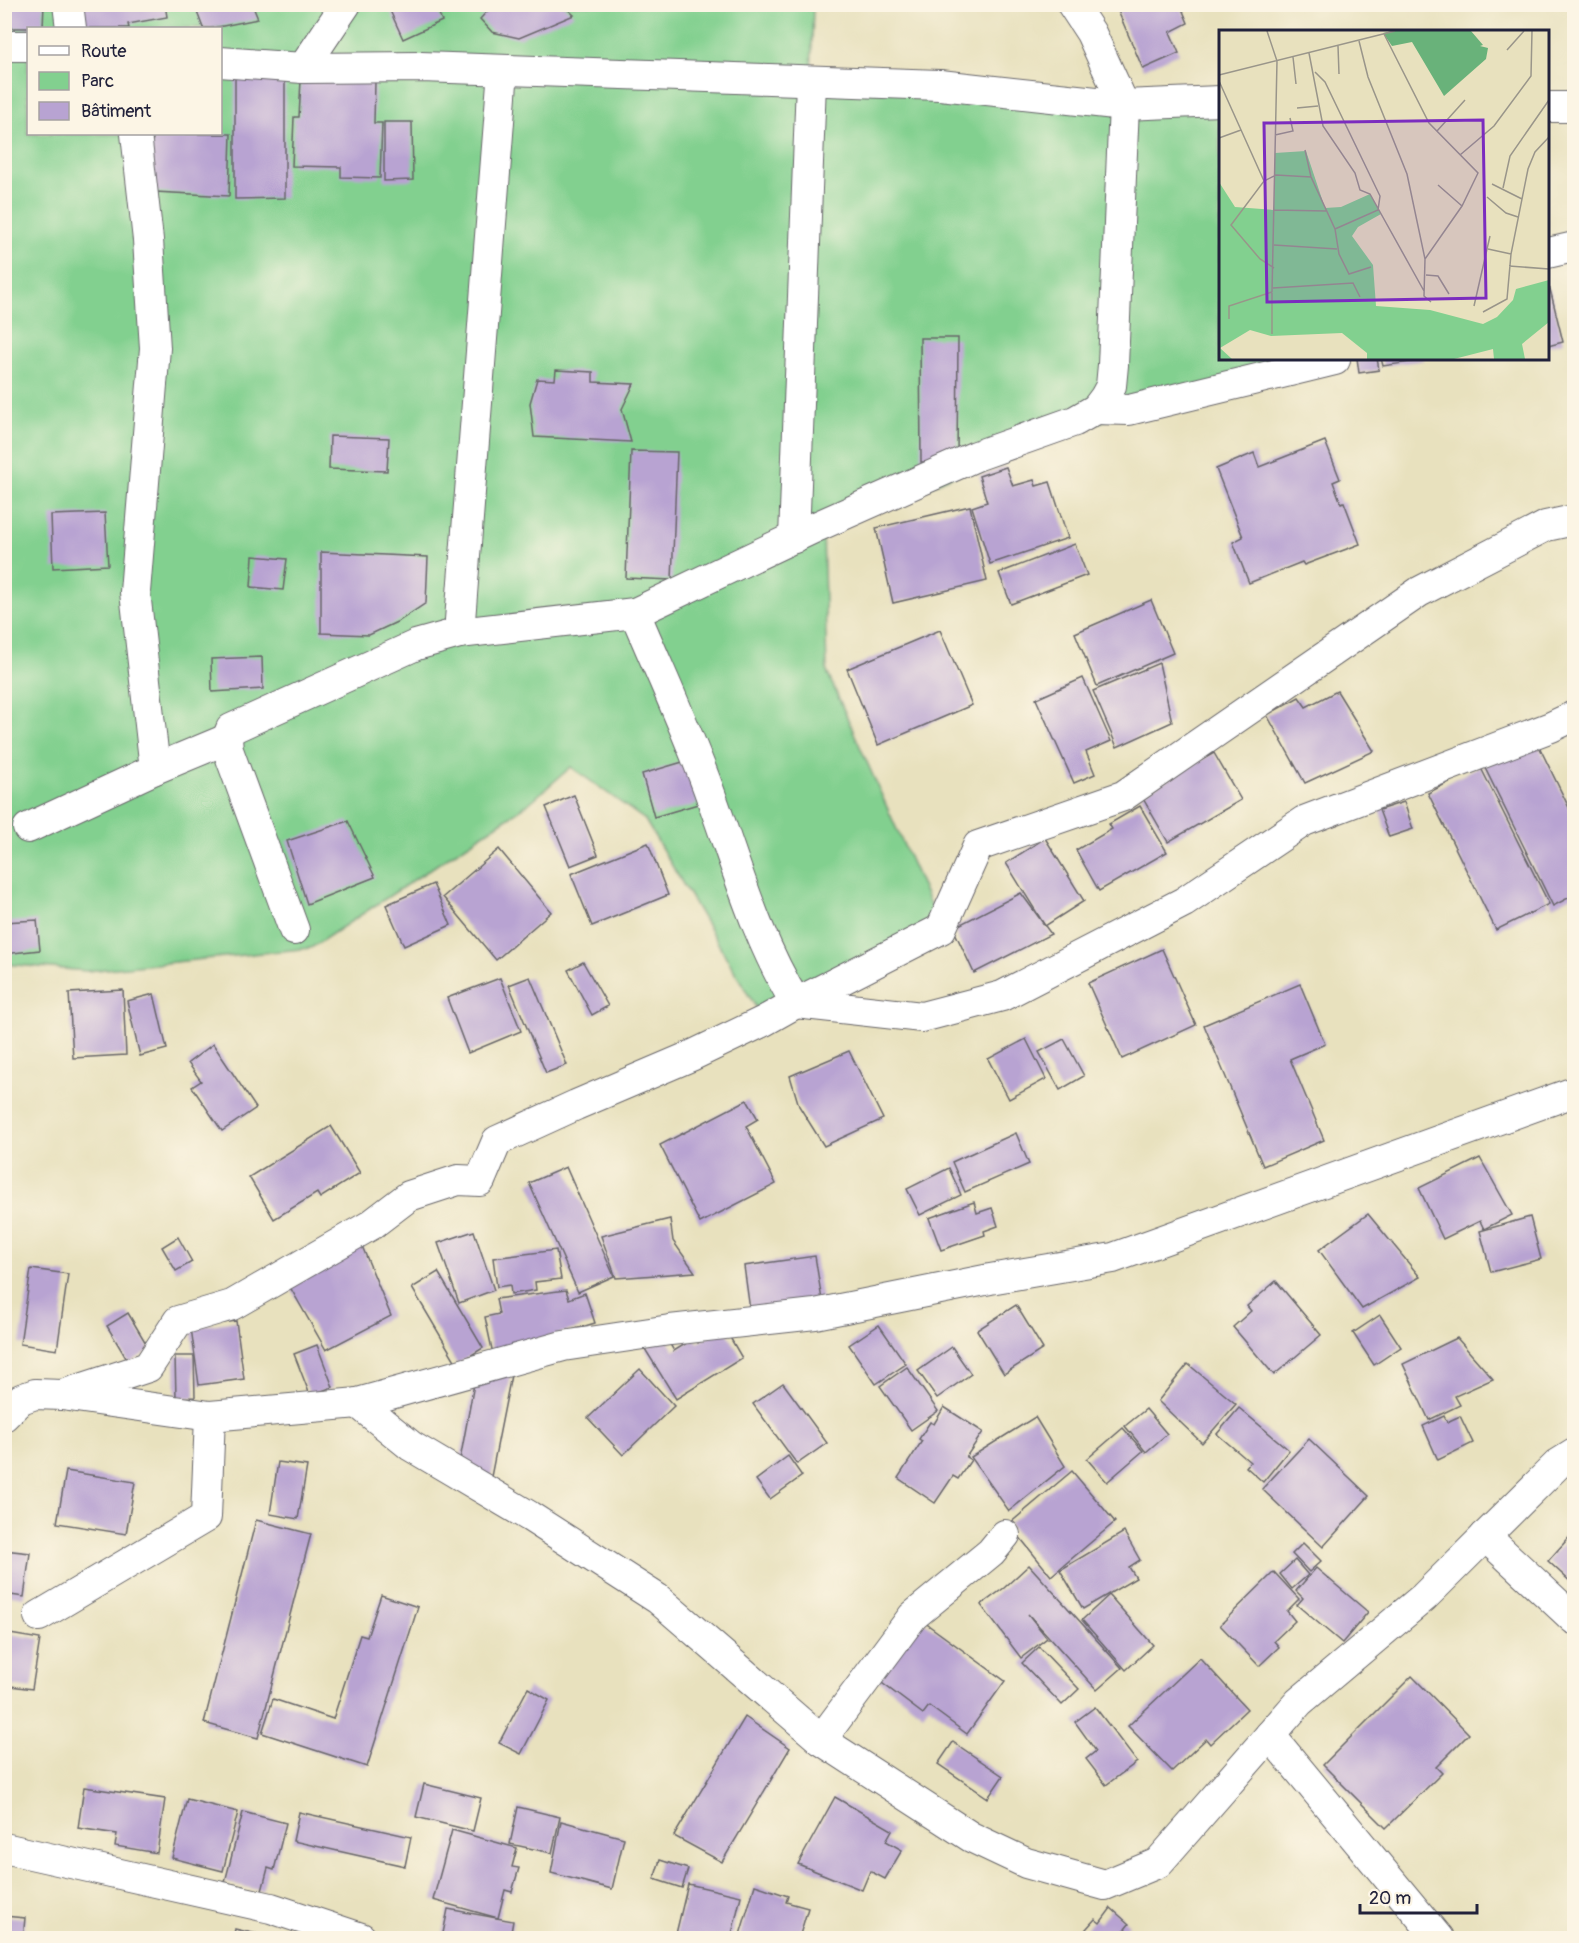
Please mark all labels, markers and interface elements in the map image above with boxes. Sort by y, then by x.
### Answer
legend [27,27,222,135]
inset map [1219,30,1549,360]
text: Route [81,40,126,63]
text: Parc [81,70,114,93]
text: Bâtiment [81,100,152,123]
scale bar [1360,1877,1477,1915]
text: 20 m [1369,1887,1411,1910]

